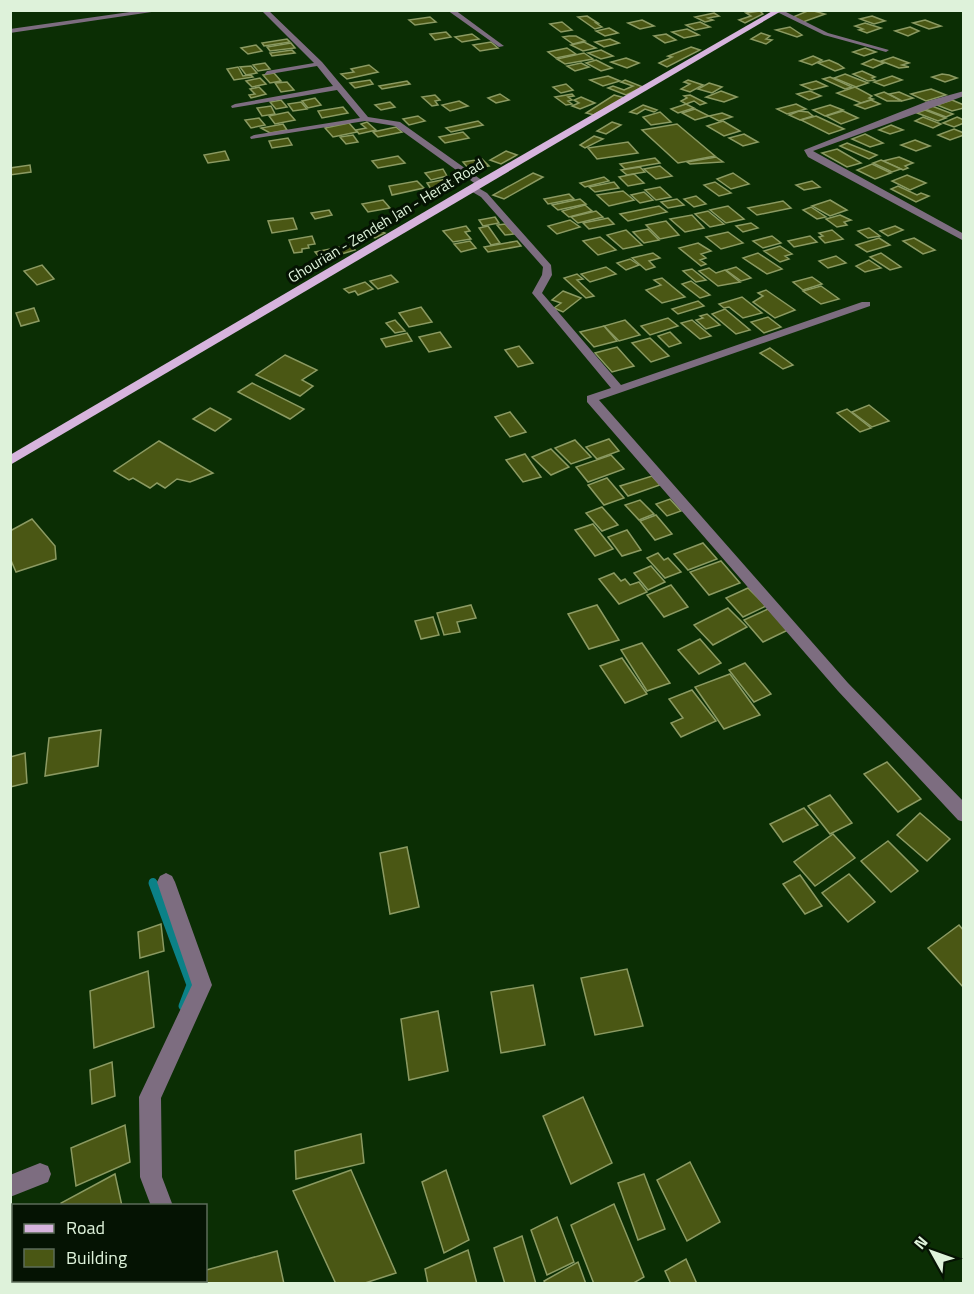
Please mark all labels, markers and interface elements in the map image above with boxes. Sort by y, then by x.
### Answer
street label: Ghourian - Zendeh Jan - Herat Road [283,153,488,288]
legend [12,1204,207,1282]
text: Road [66,1214,105,1241]
north arrow [902,1222,962,1282]
text: N [908,1230,933,1254]
text: Building [66,1244,127,1271]

